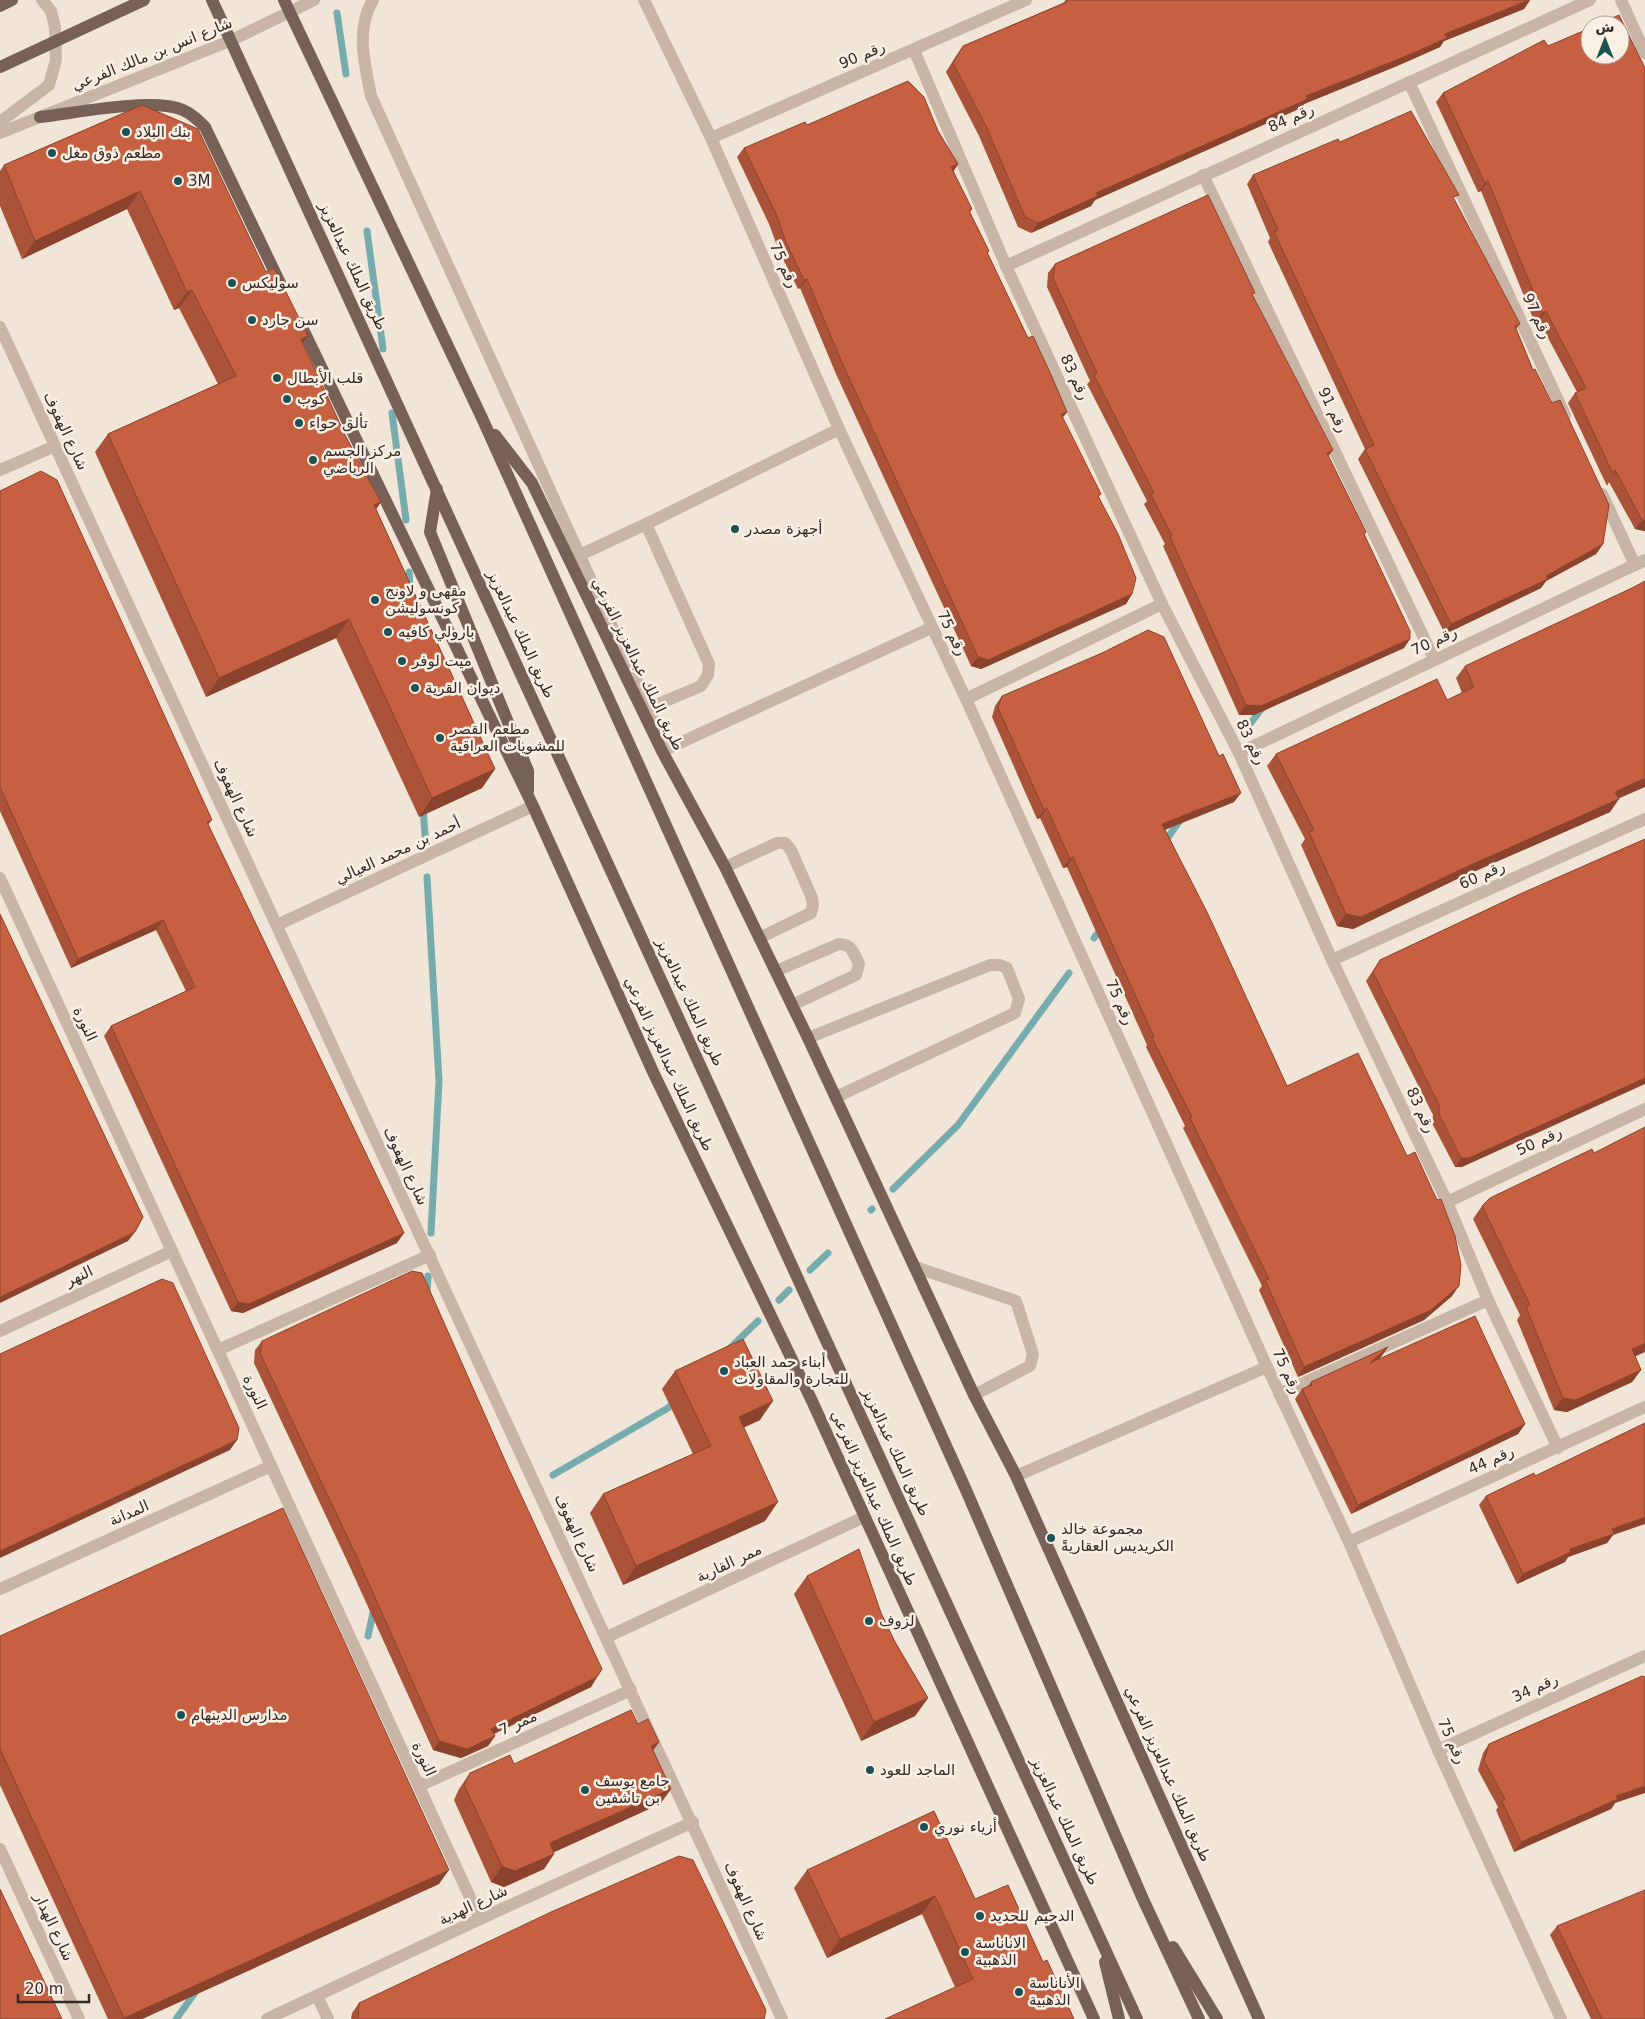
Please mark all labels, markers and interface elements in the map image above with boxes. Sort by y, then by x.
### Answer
street label: شارع انس بن مالك الفرعي [69,14,235,95]
north arrow [1580,15,1630,65]
text: ش [1595,19,1615,35]
street label: رقم 90 [836,37,888,73]
street label: رقم 84 [1265,100,1317,136]
place label: بنك البلاد [136,123,191,141]
marker: بنك البلاد [120,126,132,138]
place label: مطعم ذوق مغل [62,144,161,162]
marker: مطعم ذوق مغل [46,147,58,159]
place label: 3M [188,172,211,190]
marker: 3M [172,175,184,187]
street label: طريق الملك عبدالعزيز [315,198,391,333]
street label: رقم 75 [766,239,802,291]
place label: سوليكس [242,274,299,292]
marker: سوليكس [226,277,238,289]
street label: رقم 97 [1519,290,1555,342]
place label: سن جارد [262,311,319,329]
marker: سن جارد [246,314,258,326]
street label: رقم 83 [1057,351,1093,403]
place label: قلب الأبطال [287,368,363,387]
marker: قلب الأبطال [271,372,283,384]
street label: رقم 91 [1314,384,1352,436]
street label: شارع الهفوف [40,389,92,473]
place label: كوب [297,390,327,408]
marker: كوب [281,393,293,405]
place label: تألق حواء [309,412,368,432]
marker: تألق حواء [293,417,305,429]
place label: مركز الجسم الرياضي [323,442,401,478]
marker: مركز الجسم الرياضي [307,454,319,466]
place label: أجهزة مصدر [744,519,822,538]
marker: أجهزة مصدر [729,523,741,535]
street label: طريق الملك عبدالعزيز [483,566,559,701]
street label: طريق الملك عبدالعزيز الفرعي [587,575,688,754]
place label: مقهى و لاونج كونسوليشن [385,582,466,617]
marker: مقهى و لاونج كونسوليشن [369,594,381,606]
street label: رقم 75 [933,607,971,659]
place label: بارولي كافيه [398,623,475,642]
street label: رقم 70 [1408,623,1460,659]
marker: بارولي كافيه [382,626,394,638]
place label: ميت لوفر [411,652,472,670]
marker: ميت لوفر [396,655,408,667]
place label: ديوان القرية [425,679,500,697]
marker: ديوان القرية [409,682,421,694]
street label: رقم 83 [1232,716,1270,768]
place label: مطعم القصر للمشويات العراقية [449,720,565,755]
marker: مطعم القصر للمشويات العراقية [434,732,446,744]
street label: شارع الهفوف [210,756,262,840]
street label: أحمد بن محمد العيالي [332,813,464,889]
street label: رقم 60 [1456,857,1508,893]
street label: طريق الملك عبدالعزيز [652,934,728,1069]
street label: طريق الملك عبدالعزيز الفرعي [620,974,717,1154]
street label: رقم 75 [1102,976,1138,1028]
street label: النورة [69,1004,101,1044]
street label: رقم 83 [1403,1084,1439,1136]
street label: رقم 50 [1513,1123,1565,1159]
street label: شارع الهفوف [380,1124,432,1208]
street label: النهر [61,1262,96,1291]
street label: رقم 75 [1269,1345,1305,1397]
place label: أبناء حمد العباد للتجارة والمقاولات [734,1352,849,1388]
marker: أبناء حمد العباد للتجارة والمقاولات [718,1365,730,1377]
street label: النورة [239,1372,271,1412]
street label: طريق الملك عبدالعزيز [858,1384,934,1519]
street label: طريق الملك عبدالعزيز الفرعي [826,1407,921,1589]
street label: رقم 44 [1465,1442,1517,1478]
street label: شارع الهفوف [551,1491,603,1575]
street label: المدانة [106,1496,152,1530]
place label: مجموعة خالد الكريديس العقاريةً [1061,1520,1174,1555]
marker: مجموعة خالد الكريديس العقاريةً [1045,1532,1057,1544]
street label: ممر القاربة [693,1540,765,1586]
place label: لزوف [879,1612,915,1630]
marker: لزوف [863,1615,875,1627]
street label: رقم 34 [1509,1670,1561,1706]
street label: طريق الملك عبدالعزيز الفرعي [1120,1683,1215,1865]
place label: مدارس الدينهام [191,1706,287,1724]
street label: ممر 7 [496,1707,540,1739]
marker: مدارس الدينهام [175,1709,187,1721]
street label: رقم 75 [1434,1715,1470,1767]
street label: النورة [408,1739,440,1779]
street label: طريق الملك عبدالعزيز [1027,1753,1103,1888]
place label: الماجد للعود [880,1761,955,1779]
marker: الماجد للعود [864,1764,876,1776]
place label: جامع يوسف بن تاشفين [595,1772,670,1807]
marker: جامع يوسف بن تاشفين [579,1784,591,1796]
place label: أزياء نوري [934,1817,997,1837]
marker: أزياء نوري [918,1821,930,1833]
street label: شارع الهفوف [721,1859,771,1943]
street label: شارع الهدية [436,1881,510,1929]
street label: شارع الهدار [30,1889,78,1964]
place label: الدحيم للحديد [990,1907,1074,1925]
marker: الدحيم للحديد [974,1910,986,1922]
place label: الاناناسة الذهبية [975,1934,1026,1969]
marker: الاناناسة الذهبية [959,1946,971,1958]
scale bar [18,1972,89,2004]
place label: الأناناسة الذهبية [1029,1973,1080,2009]
text: 20 m [25,1980,63,1998]
marker: الأناناسة الذهبية [1013,1986,1025,1998]

